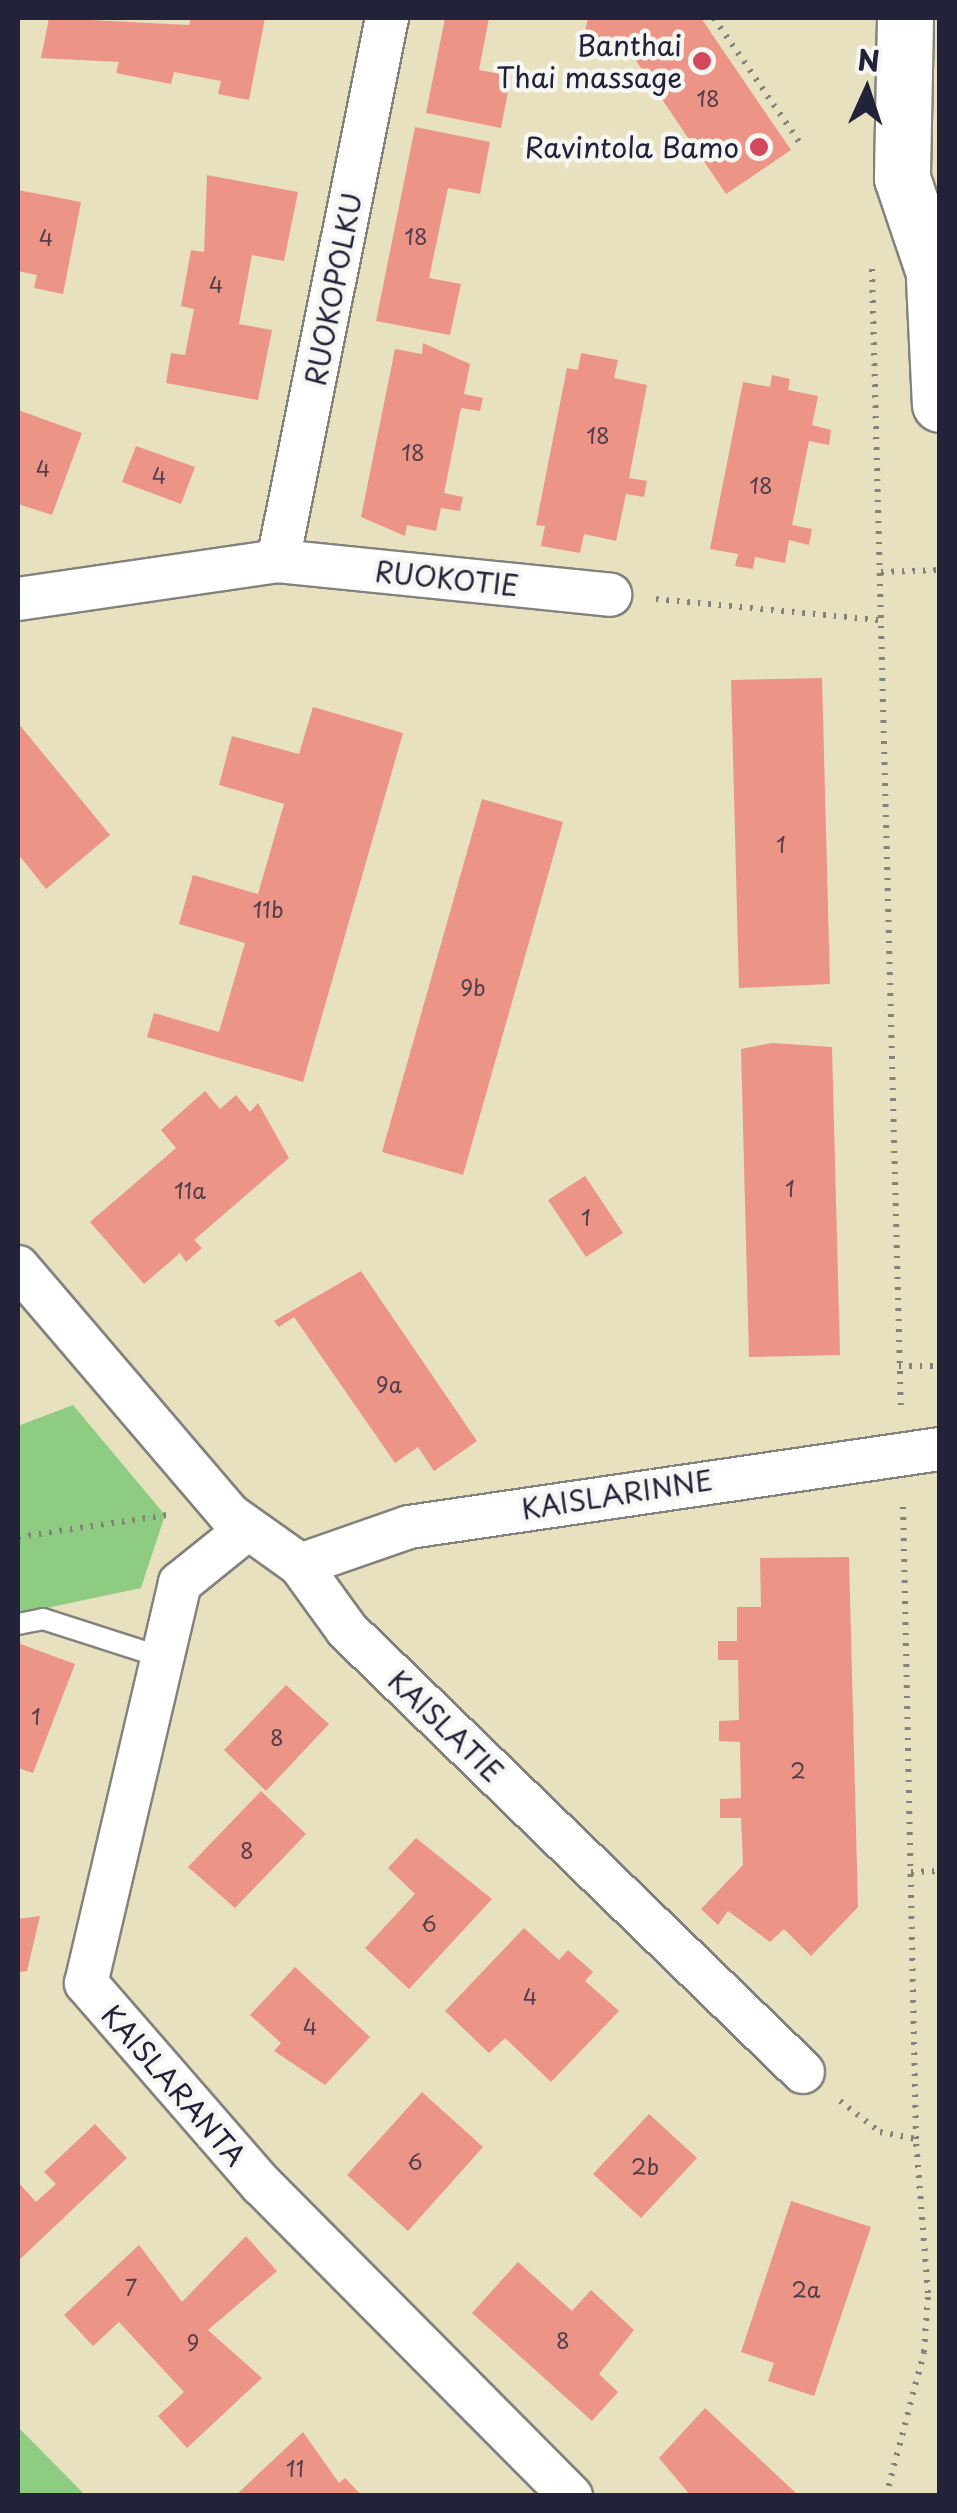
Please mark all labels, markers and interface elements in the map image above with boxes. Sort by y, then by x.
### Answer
place label: Banthai Thai massage [496,28,682,94]
text: N [856,37,881,82]
north arrow [817,40,917,140]
marker: Banthai Thai massage [691,50,713,72]
house number: 18 [696,85,720,111]
place label: Ravintola Bamo [525,130,739,164]
marker: Ravintola Bamo [748,136,770,158]
street label: RUOKOPOLKU [298,190,368,388]
house number: 18 [404,223,428,249]
house number: 4 [39,224,53,250]
house number: 4 [209,271,223,297]
house number: 18 [586,422,610,448]
house number: 18 [401,439,425,465]
house number: 4 [36,455,50,481]
house number: 4 [152,462,166,488]
house number: 18 [749,472,773,498]
street label: RUOKOTIE [373,554,521,602]
house number: 1 [776,831,786,857]
house number: 11b [252,896,284,922]
house number: 9b [460,974,486,1000]
house number: 1 [785,1175,795,1201]
house number: 11a [174,1177,206,1203]
house number: 1 [581,1204,591,1230]
house number: 9a [376,1371,402,1397]
street label: KAISLARINNE [519,1462,715,1526]
street label: KAISLATIE [382,1663,510,1789]
house number: 1 [31,1703,41,1729]
house number: 8 [270,1724,284,1750]
house number: 2 [790,1757,806,1783]
house number: 8 [240,1837,254,1863]
house number: 6 [421,1910,437,1936]
house number: 4 [523,1983,537,2009]
street label: KAISLARANTA [95,1998,253,2172]
house number: 4 [303,2013,317,2039]
house number: 6 [407,2148,423,2174]
house number: 2b [631,2153,659,2179]
house number: 7 [125,2274,137,2300]
house number: 2a [792,2276,820,2302]
house number: 8 [556,2327,570,2353]
house number: 9 [187,2329,199,2355]
house number: 11 [286,2455,304,2481]

